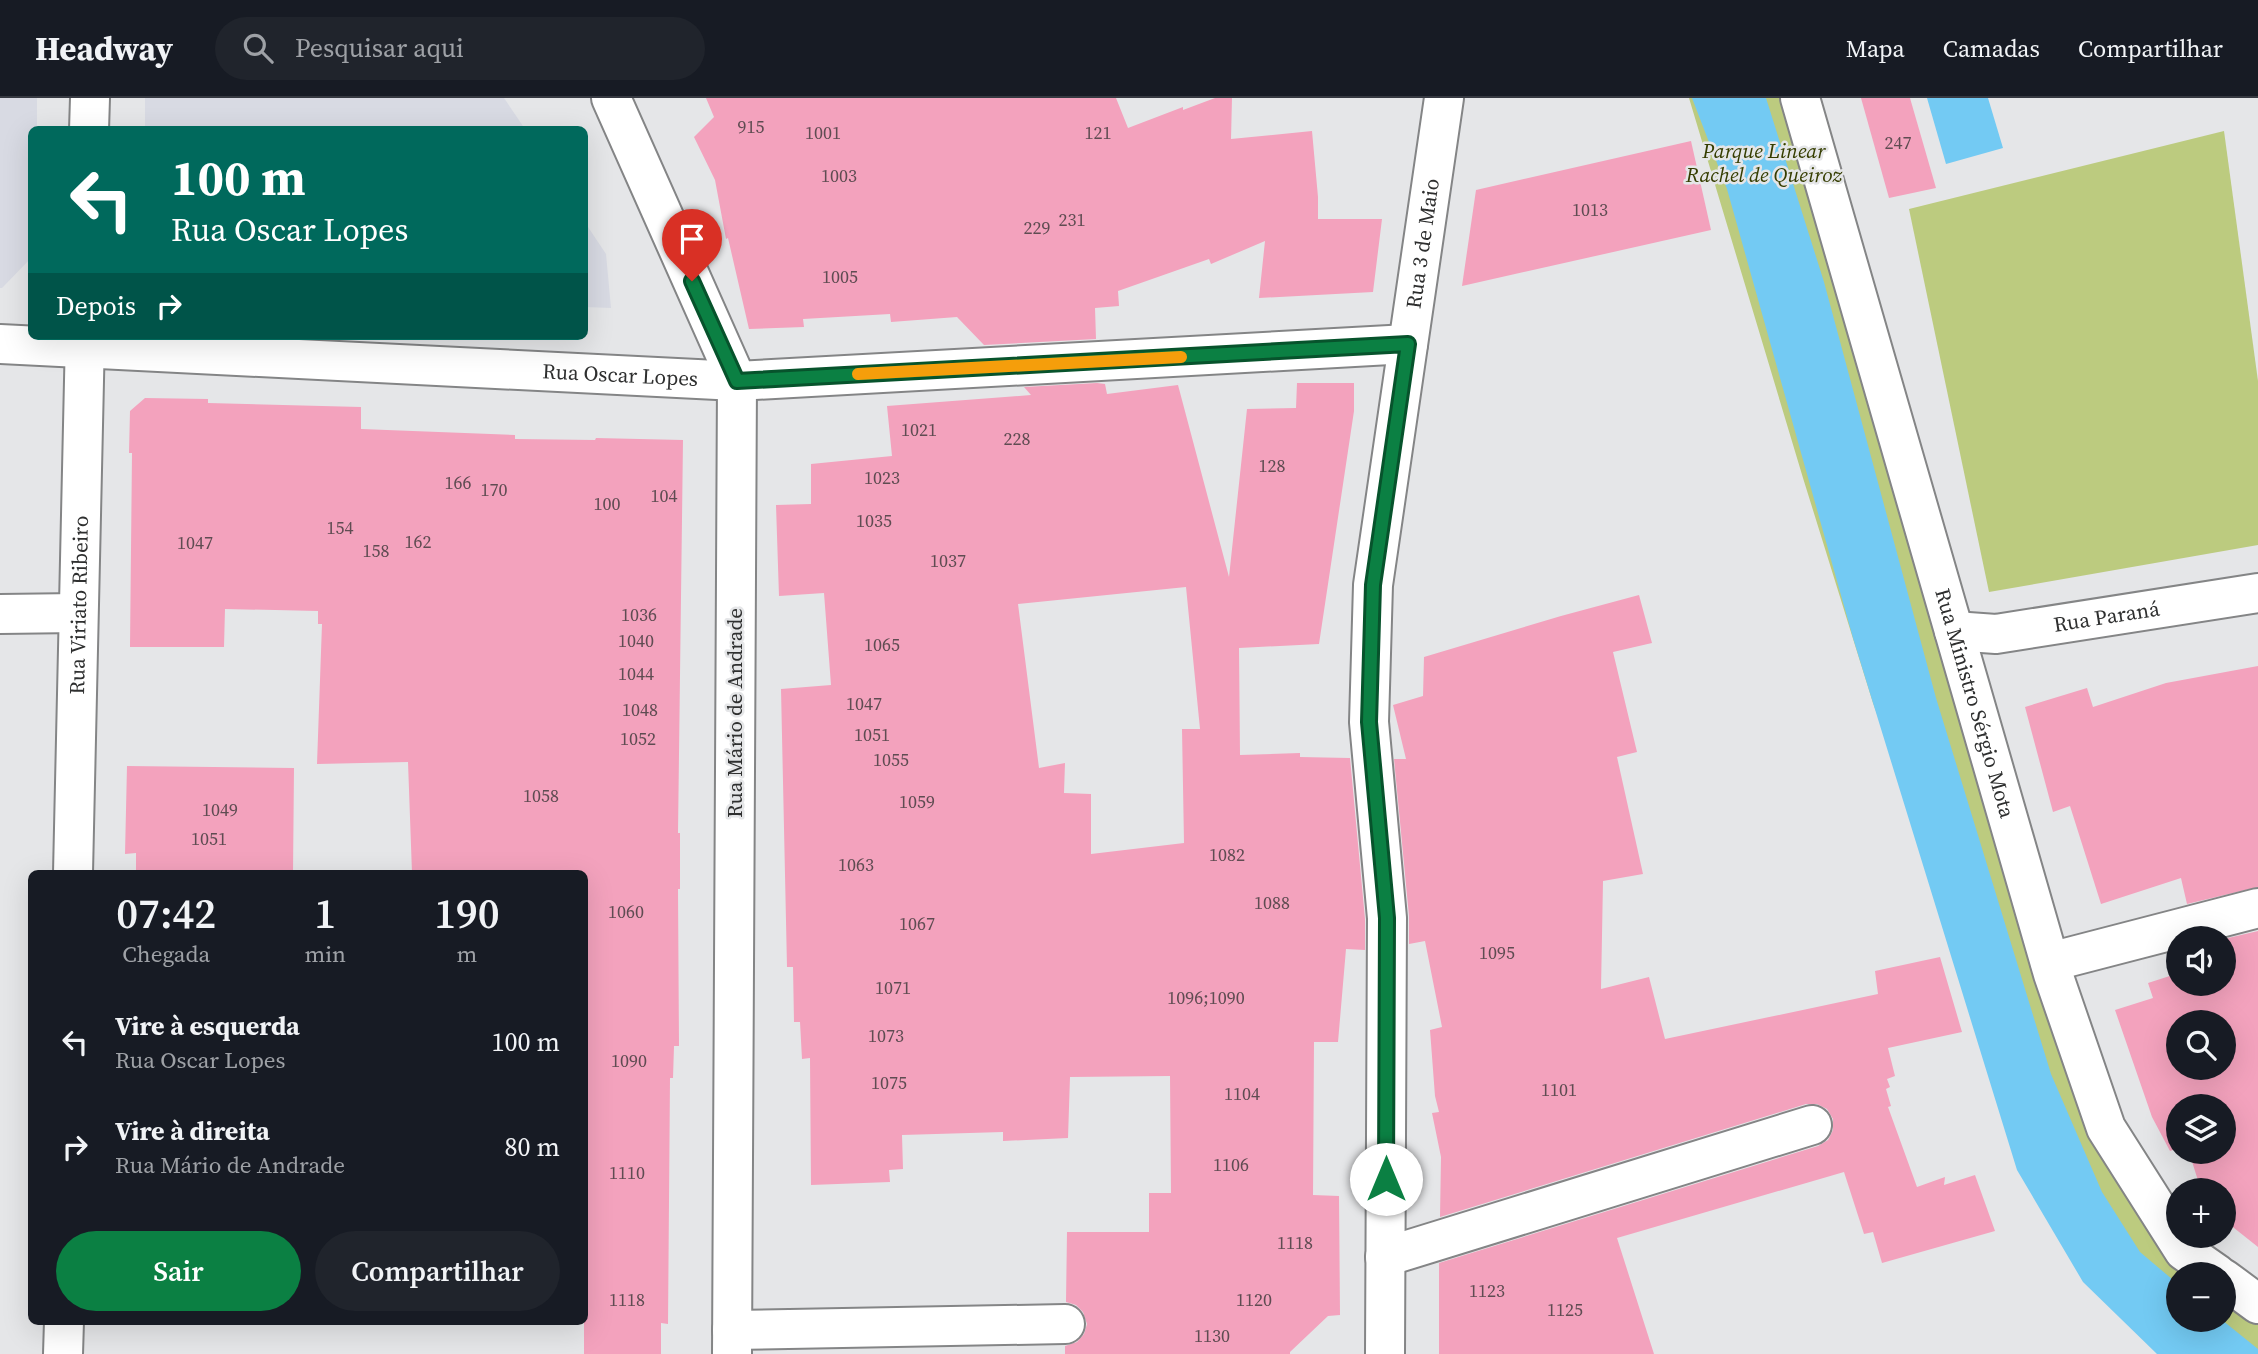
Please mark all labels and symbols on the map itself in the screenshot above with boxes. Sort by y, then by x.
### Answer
house number: 915 [738,114,765,139]
house number: 1001 [805,120,841,145]
house number: 121 [1085,120,1112,145]
house number: 247 [1885,130,1912,155]
park label: Parque Linear Rachel de Queiroz [1685,136,1843,189]
house number: 1003 [821,163,857,188]
street label: Rua 3 de Maio [1398,176,1446,310]
house number: 1013 [1572,197,1608,222]
house number: 231 [1059,207,1086,232]
pin [662,209,722,281]
house number: 229 [1024,215,1051,240]
house number: 1005 [822,264,858,289]
street label: Rua Oscar Lopes [542,356,699,393]
house number: 1021 [901,417,937,442]
house number: 228 [1004,426,1031,451]
house number: 128 [1259,453,1286,478]
house number: 1023 [864,465,900,490]
house number: 166 [445,470,472,495]
house number: 170 [481,477,508,502]
house number: 104 [651,483,678,508]
house number: 100 [594,491,621,516]
house number: 1035 [856,508,892,533]
street label: Rua Viriato Ribeiro [62,515,95,695]
house number: 154 [327,515,354,540]
house number: 162 [405,529,432,554]
house number: 1047 [177,530,213,555]
house number: 158 [363,538,390,563]
house number: 1037 [930,548,966,573]
street label: Rua Ministro Sérgio Mota [1928,585,2022,822]
street label: Rua Paraná [2051,594,2162,639]
house number: 1036 [621,602,657,627]
street label: Rua Mário de Andrade [720,608,749,818]
house number: 1040 [618,628,654,653]
house number: 1065 [864,632,900,657]
house number: 1044 [618,661,654,686]
house number: 1047 [846,691,882,716]
house number: 1048 [622,697,658,722]
house number: 1051 [854,722,890,747]
house number: 1052 [620,726,656,751]
house number: 1055 [873,747,909,772]
house number: 1058 [523,783,559,808]
house number: 1059 [899,789,935,814]
house number: 1049 [202,797,238,822]
house number: 1051 [191,826,227,851]
house number: 1082 [1209,842,1245,867]
house number: 1063 [838,852,874,877]
house number: 1088 [1254,890,1290,915]
house number: 1060 [608,899,644,924]
house number: 1067 [899,911,935,936]
house number: 1095 [1479,940,1515,965]
house number: 1071 [875,975,911,1000]
house number: 1096;1090 [1167,985,1245,1010]
house number: 1073 [868,1023,904,1048]
house number: 1090 [611,1048,647,1073]
house number: 1075 [871,1070,907,1095]
house number: 1101 [1541,1077,1577,1102]
house number: 1104 [1224,1081,1260,1106]
position arrow [1349,1142,1423,1216]
house number: 1106 [1213,1152,1249,1177]
house number: 1110 [609,1160,645,1185]
house number: 1118 [1277,1230,1313,1255]
house number: 1123 [1469,1278,1505,1303]
house number: 1118 [609,1287,645,1312]
house number: 1120 [1236,1287,1272,1312]
house number: 1125 [1547,1297,1583,1322]
house number: 1130 [1194,1323,1230,1348]

